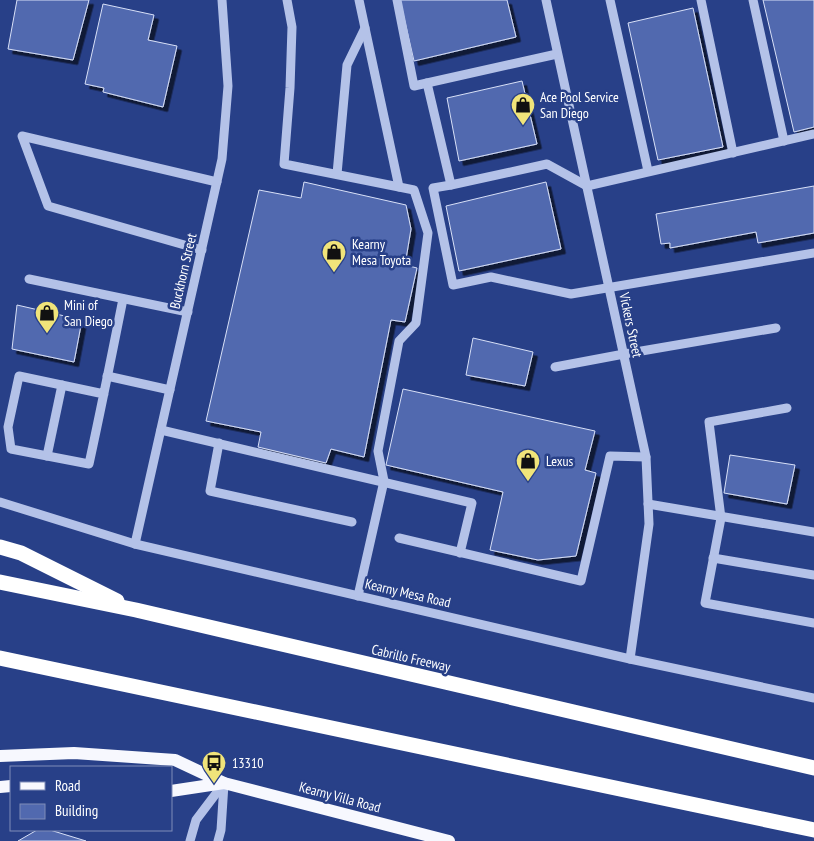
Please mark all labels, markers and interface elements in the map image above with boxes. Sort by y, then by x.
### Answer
place label: Ace Pool Service San Diego [540,88,619,122]
shop icon: Ace Pool Service San Diego [510,92,536,126]
street label: Buckhorn Street [166,231,200,311]
place label: Kearny Mesa Toyota [352,235,411,269]
shop icon: Kearny Mesa Toyota [321,239,347,273]
street label: Vickers Street [615,290,647,359]
place label: Mini of San Diego [64,296,113,330]
shop icon: Mini of San Diego [34,300,60,334]
shop icon: Lexus [515,448,541,482]
place label: Lexus [546,452,574,470]
street label: Kearny Mesa Road [363,574,453,612]
street label: Cabrillo Freeway [370,640,453,676]
bus stop icon: 13310 [201,750,227,784]
place label: 13310 [232,754,264,772]
legend [10,766,172,831]
text: Road [55,776,81,795]
street label: Kearny Villa Road [297,777,383,817]
text: Building [55,801,98,820]

